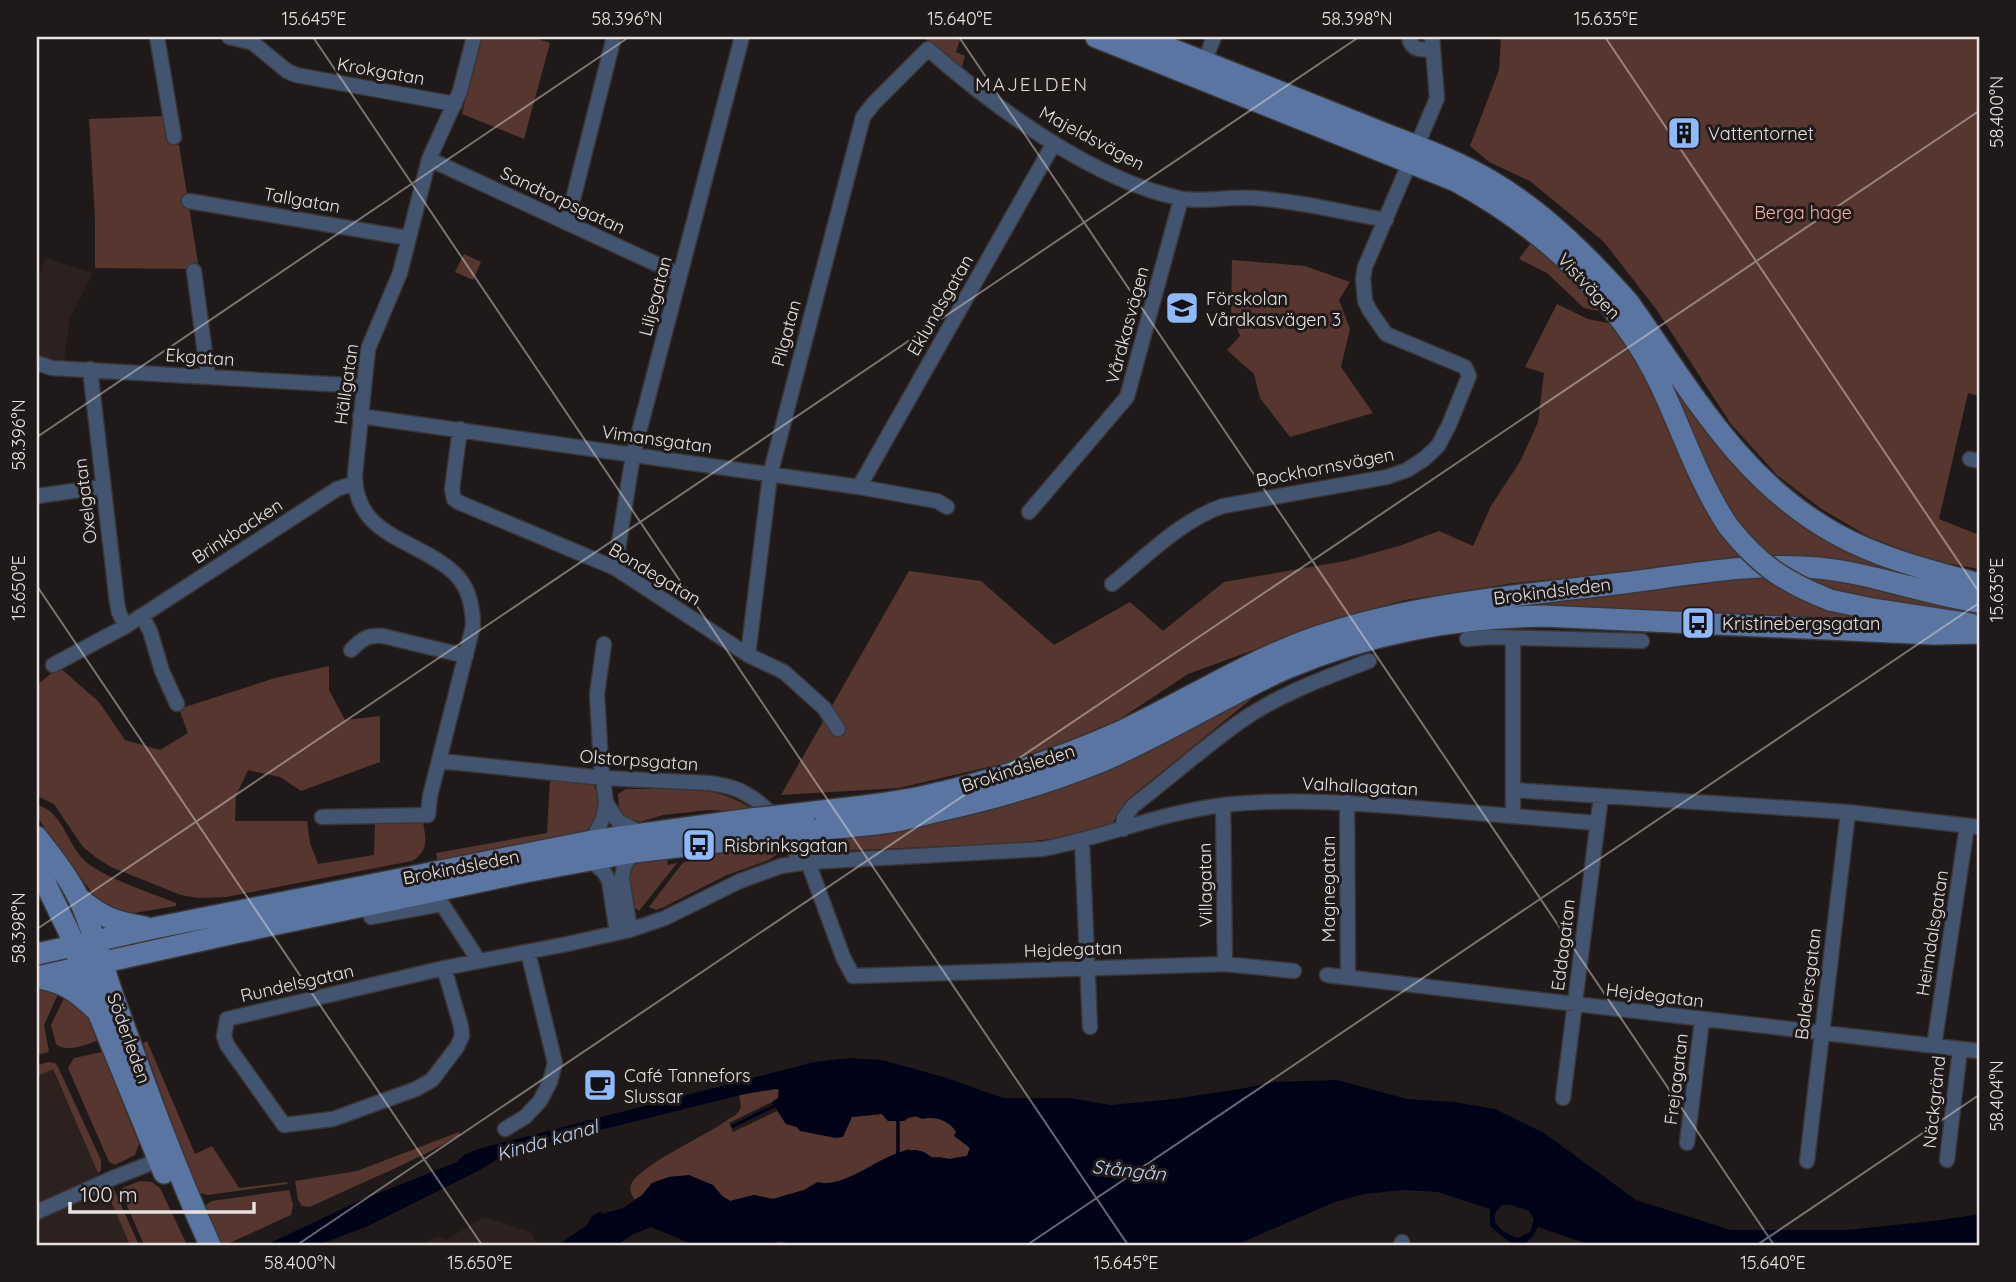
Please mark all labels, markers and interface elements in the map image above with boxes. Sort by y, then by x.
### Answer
text: 15.645°E [282,7,346,30]
text: 58.396°N [591,7,663,30]
text: 15.640°E [927,7,993,30]
text: 58.398°N [1321,7,1393,30]
text: 15.635°E [1574,7,1638,30]
street label: Krokgatan [335,52,427,90]
district label: MAJELDEN [975,72,1089,96]
text: 58.400°N [1985,76,2008,148]
street label: Majeldsvägen [1035,101,1149,175]
building icon: Vattentornet [1665,114,1703,152]
place label: Vattentornet [1708,122,1814,145]
street label: Sandtorpsgatan [497,161,629,239]
street label: Tallgatan [262,182,342,218]
park label: Berga hage [1754,201,1852,224]
street label: Vistvägen [1553,248,1625,324]
street label: Eklundsgatan [902,250,978,360]
street label: Liljegatan [633,254,677,338]
street label: Vårdkasvägen [1100,264,1154,386]
place label: Förskolan Vårdkasvägen 3 [1206,287,1341,331]
school or university icon: Förskolan Vårdkasvägen 3 [1163,289,1201,327]
street label: Pilgatan [766,297,806,369]
street label: Hällgatan [329,342,363,426]
street label: Ekgatan [165,343,235,371]
text: 58.396°N [7,399,30,471]
street label: Vimansgatan [600,420,714,458]
street label: Bockhornsvägen [1254,442,1396,492]
street label: Oxelgatan [68,457,102,545]
street label: Brinkbacken [187,493,287,569]
street label: Bondegatan [605,538,705,610]
text: 15.650°E [7,555,30,621]
text: 15.635°E [1985,558,2008,622]
street label: Brokindsleden [1492,572,1612,610]
bus stop icon: Kristinebergsgatan [1679,604,1717,642]
place label: Kristinebergsgatan [1722,612,1880,635]
street label: Brokindsleden [958,739,1078,797]
street label: Olstorpsgatan [579,744,699,776]
street label: Valhallagatan [1301,771,1419,801]
bus stop icon: Risbrinksgatan [680,826,718,864]
place label: Risbrinksgatan [724,834,848,857]
street label: Magnegatan [1317,836,1340,942]
street label: Villagatan [1193,843,1217,927]
street label: Brokindsleden [401,844,521,890]
street label: Heimdalsgatan [1911,868,1953,998]
text: 58.398°N [7,892,30,964]
street label: Eddagatan [1546,898,1580,992]
street label: Baldersgatan [1790,927,1826,1041]
street label: Hejdegatan [1023,936,1123,962]
street label: Rundelsgatan [238,959,356,1007]
street label: Hejdegatan [1605,978,1705,1012]
street label: Söderleden [102,990,156,1086]
street label: Frejagatan [1659,1032,1693,1126]
street label: Näckgränd [1918,1054,1950,1150]
text: 58.404°N [1985,1060,2008,1132]
place label: Café Tannefors Slussar [624,1064,751,1108]
cafe icon: Café Tannefors Slussar [581,1066,619,1104]
water label: Kinda kanal [493,1113,603,1166]
water label: Stångån [1091,1154,1168,1186]
scale bar [70,1170,254,1214]
text: 100 m [80,1181,138,1207]
text: 58.400°N [264,1251,336,1274]
text: 15.650°E [447,1251,513,1274]
text: 15.645°E [1094,1251,1158,1274]
text: 15.640°E [1740,1251,1806,1274]

